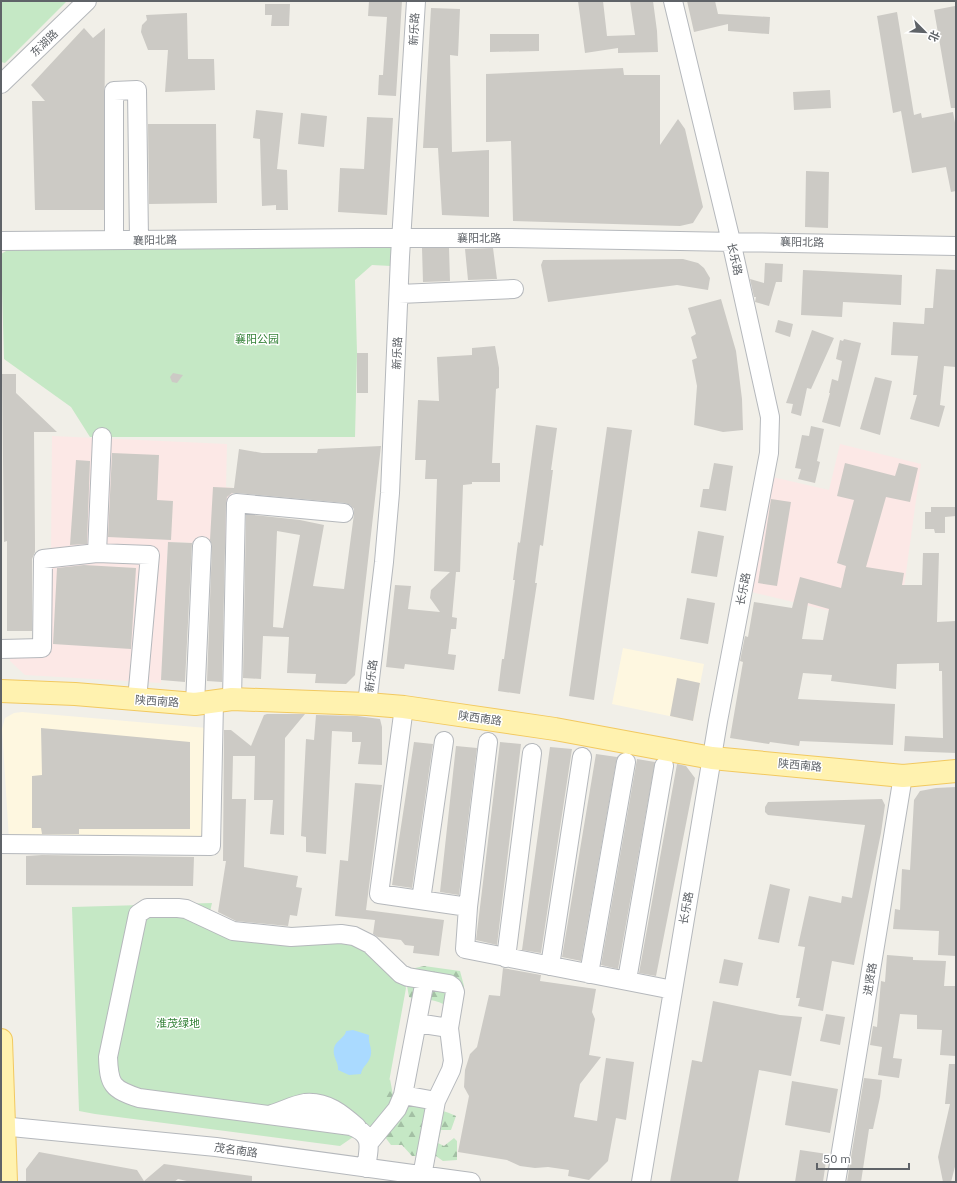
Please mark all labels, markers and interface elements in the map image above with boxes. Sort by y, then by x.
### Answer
street label: 新乐路 [406,12,422,46]
north arrow [905,12,945,52]
street label: 东湖路 [27,27,61,59]
text: 北 [926,28,943,44]
street label: 襄阳北路 [457,231,501,245]
street label: 襄阳北路 [133,233,177,247]
street label: 襄阳北路 [780,235,824,249]
street label: 长乐路 [724,241,746,277]
park label: 襄阳公园 [235,332,279,346]
street label: 新乐路 [389,336,405,370]
street label: 长乐路 [733,571,753,607]
street label: 新乐路 [362,659,380,693]
street label: 陕西南路 [135,692,179,710]
street label: 陕西南路 [457,708,503,728]
street label: 陕西南路 [777,756,823,774]
street label: 长乐路 [676,891,696,925]
street label: 进贤路 [861,962,879,996]
park label: 淮茂绿地 [156,1016,200,1030]
street label: 茂名南路 [213,1140,259,1160]
scale bar [817,1145,909,1171]
text: 50 m [823,1151,851,1166]

